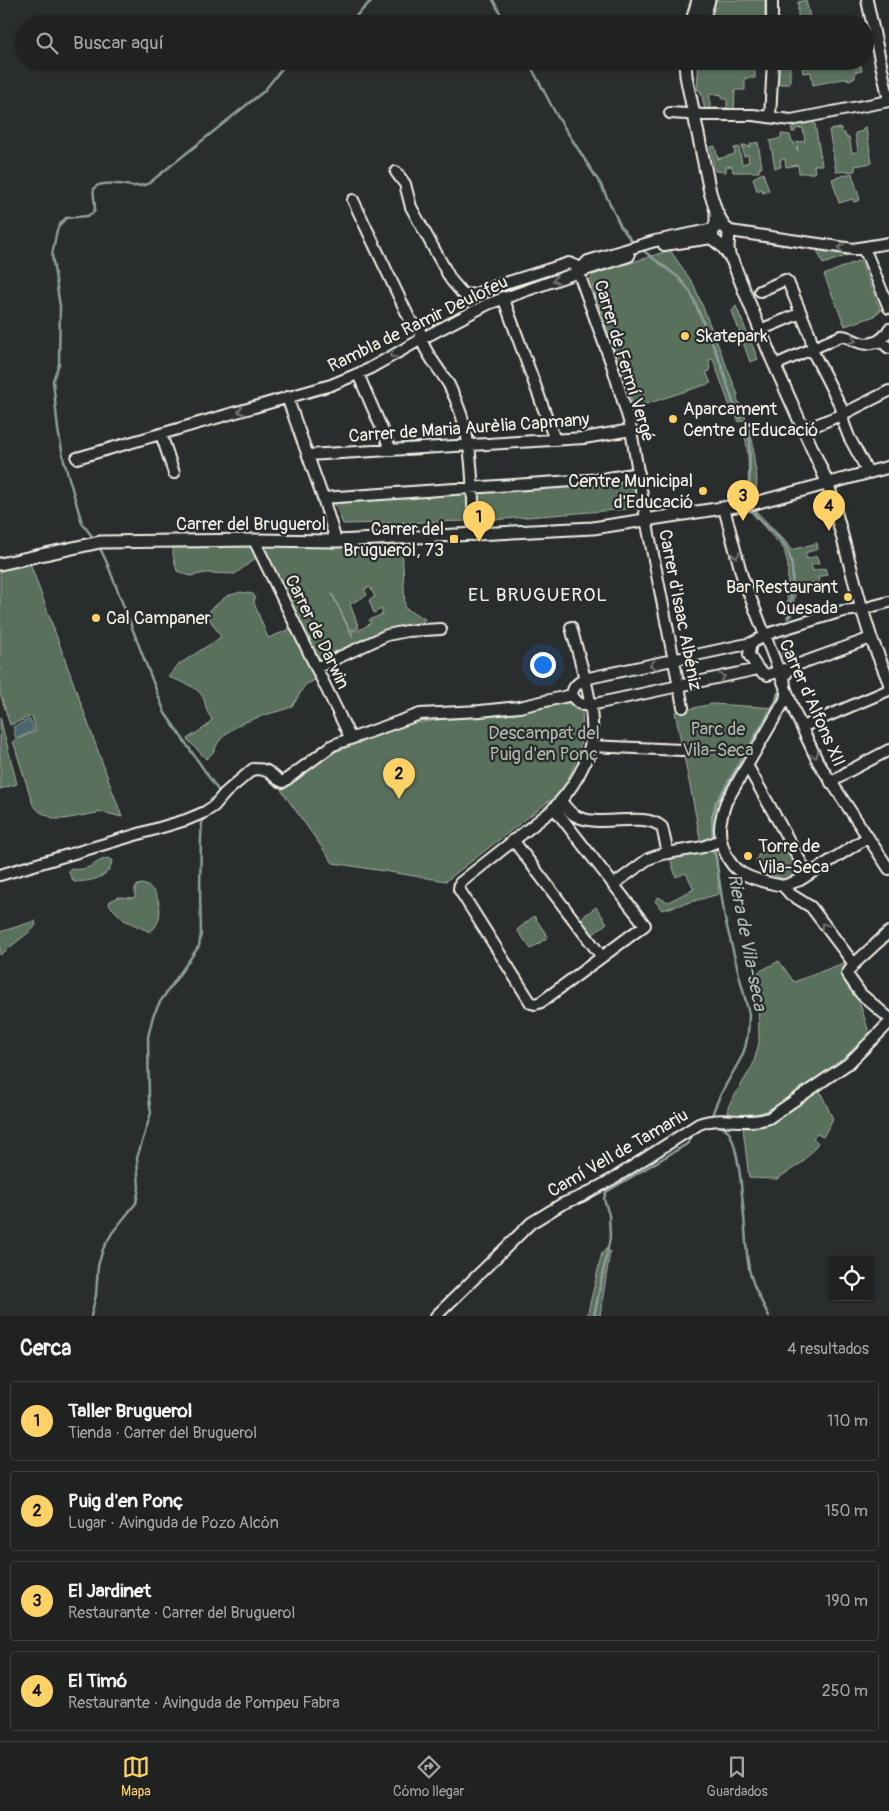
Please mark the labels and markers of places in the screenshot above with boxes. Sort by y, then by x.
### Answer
place label: Skatepark [695,325,768,348]
marker: Skatepark [679,330,691,342]
place label: Aparcament Centre d'Educació [683,398,818,442]
marker: Aparcament Centre d'Educació [667,413,679,425]
place label: Centre Municipal d'Educació [568,470,693,514]
pin: 3 [727,480,759,521]
marker: Centre Municipal d'Educació [697,485,709,497]
pin: 4 [813,490,845,531]
pin: 1 [463,501,495,542]
place label: Carrer del Bruguerol, 73 [343,518,444,562]
marker: Carrer del Bruguerol, 73 [448,533,460,545]
place label: Bar Restaurant Quesada [726,576,839,620]
marker: Bar Restaurant Quesada [842,591,854,603]
place label: Cal Campaner [106,607,212,630]
marker: Cal Campaner [90,612,102,624]
pin: 2 [383,758,415,799]
place label: Torre de Vila-Seca [758,835,829,879]
marker: Torre de Vila-Seca [742,850,754,862]

